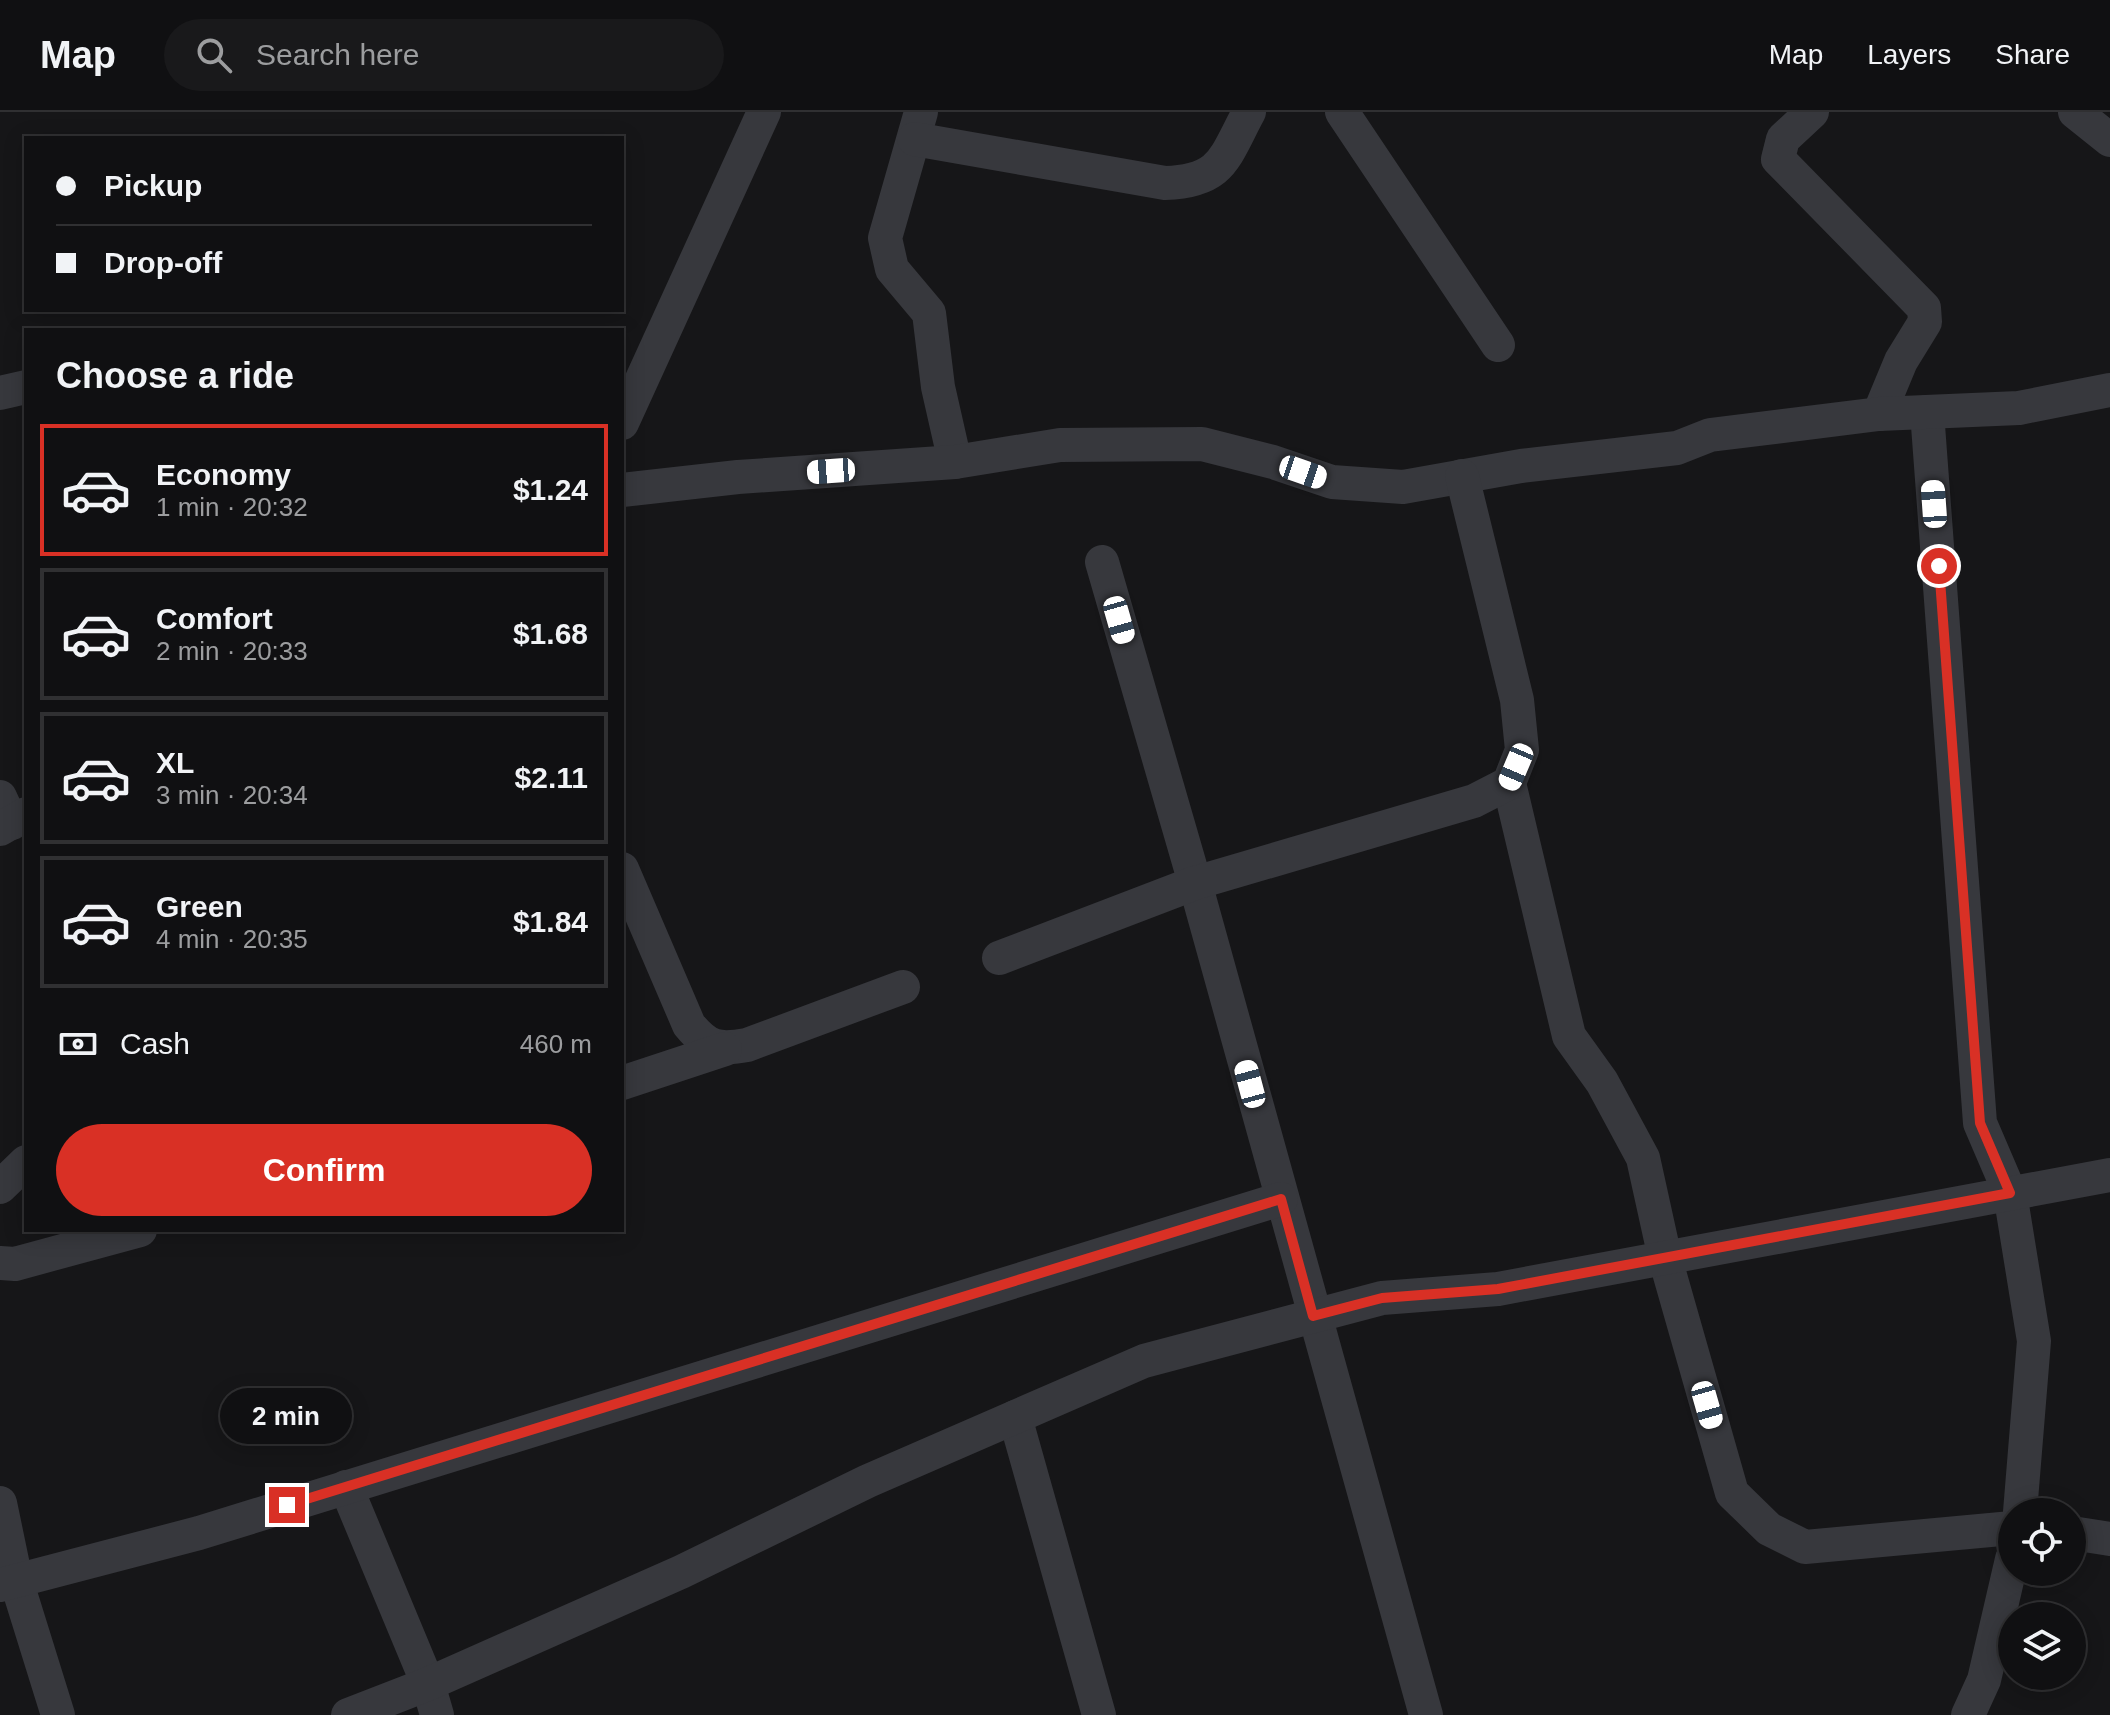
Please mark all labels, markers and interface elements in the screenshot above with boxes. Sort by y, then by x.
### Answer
search box [164,19,724,91]
icon: search [192,33,236,77]
text: Map [40,34,116,76]
text: Search here [256,38,419,71]
text: Map [1769,39,1823,70]
text: Layers [1867,39,1951,70]
text: Share [1995,39,2070,70]
text: Pickup [104,169,202,202]
text: Drop-off [104,246,222,279]
text: Choose a ride [56,355,294,396]
car [1276,453,1330,491]
icon: car [60,454,132,526]
car [806,457,856,485]
text: Economy [156,458,291,491]
text: $1.24 [513,473,588,506]
car [1920,479,1948,529]
text: 1 min · 20:32 [156,492,308,522]
route start [1921,548,1957,584]
car [1101,594,1137,646]
icon: car [60,598,132,670]
text: Comfort [156,602,273,635]
text: $1.68 [513,617,588,650]
text: 2 min · 20:33 [156,636,308,666]
car [1496,740,1536,794]
icon: car [60,742,132,814]
text: XL [156,746,194,779]
text: $2.11 [515,761,588,794]
text: 3 min · 20:34 [156,780,308,810]
icon: car [60,886,132,958]
text: Green [156,890,243,923]
text: $1.84 [513,905,588,938]
text: 4 min · 20:35 [156,924,308,954]
icon: cash [56,1022,100,1066]
text: Cash [120,1027,190,1060]
text: 460 m [520,1029,592,1059]
car [1232,1058,1268,1110]
button: Confirm [56,1124,592,1216]
car [1689,1379,1725,1431]
callout: 2 min [221,1389,353,1445]
text: 2 min [252,1401,320,1431]
route end [269,1487,305,1523]
map controls [1998,1498,2086,1690]
button: locate [1998,1498,2086,1586]
button: layers [1998,1602,2086,1690]

